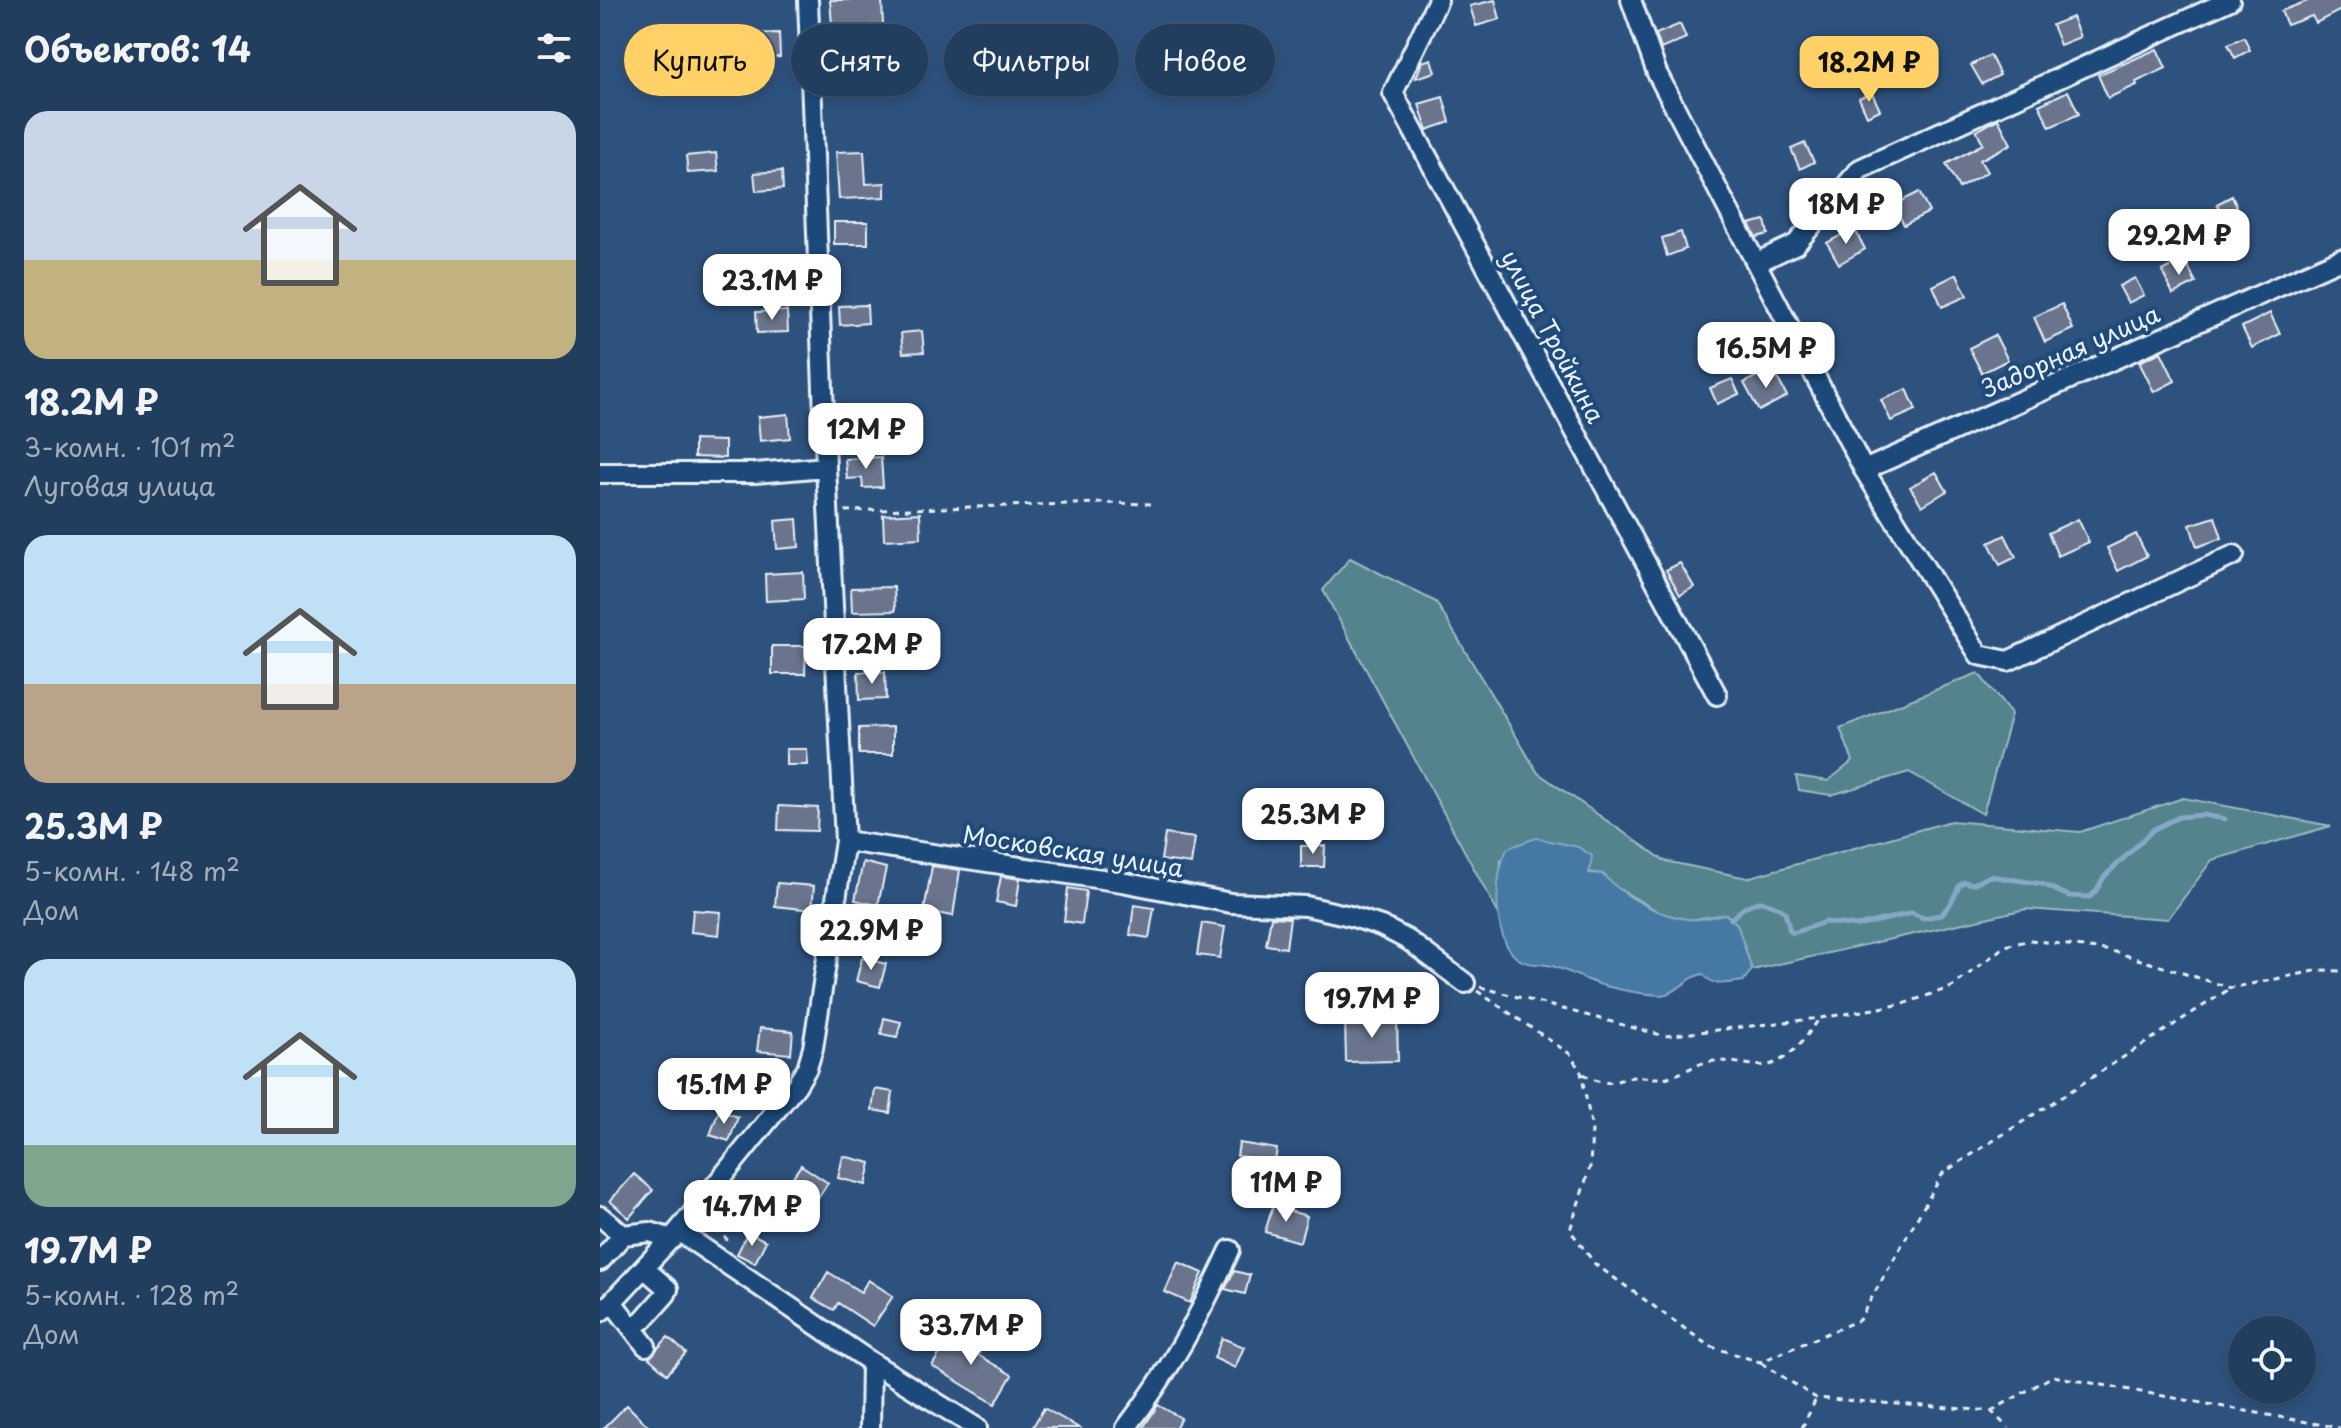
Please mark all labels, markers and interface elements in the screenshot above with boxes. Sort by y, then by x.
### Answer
text: Объектов: 14 [24,22,251,74]
chip: Купить [624,24,775,96]
chip: Снять [791,24,928,96]
chip: Фильтры [944,24,1119,96]
chip: Новое [1135,24,1275,96]
icon: filters [532,26,576,70]
pin: 18.2M ₽ [1795,36,1943,104]
text: 18.2M ₽ [1818,42,1920,81]
icon: home [228,163,372,307]
pin: 18M ₽ [1790,178,1902,246]
text: 18M ₽ [1807,184,1885,223]
pin: 29.2M ₽ [2105,209,2253,277]
text: 29.2M ₽ [2127,215,2231,254]
street label: улица Тройкина [1493,243,1615,429]
pin: 23.1M ₽ [698,254,846,322]
text: 23.1M ₽ [721,260,823,299]
street label: Задорная улица [1975,295,2165,406]
pin: 16.5M ₽ [1692,322,1840,390]
text: 16.5M ₽ [1716,328,1816,367]
text: 18.2M ₽ [24,375,158,427]
pin: 12M ₽ [810,403,922,471]
text: 12M ₽ [826,409,906,448]
text: 3-комн. · 101 m² [24,427,236,466]
text: Луговая улица [24,466,215,505]
icon: home [228,587,372,731]
pin: 17.2M ₽ [798,618,946,686]
text: 17.2M ₽ [821,624,923,663]
pin: 25.3M ₽ [1239,788,1387,856]
text: 25.3M ₽ [1260,794,1366,833]
text: 25.3M ₽ [24,799,162,851]
street label: Московская улица [960,815,1186,885]
text: 5-комн. · 148 m² [24,851,240,890]
text: Дом [24,890,80,929]
pin: 22.9M ₽ [797,904,945,972]
text: 22.9M ₽ [819,910,923,949]
pin: 19.7M ₽ [1298,972,1446,1040]
text: 19.7M ₽ [1323,978,1421,1017]
icon: home [228,1011,372,1155]
pin: 15.1M ₽ [650,1058,798,1126]
text: 15.1M ₽ [676,1064,772,1103]
pin: 11M ₽ [1230,1156,1342,1224]
text: 11M ₽ [1250,1162,1322,1201]
pin: 14.7M ₽ [678,1180,826,1248]
text: 14.7M ₽ [702,1186,802,1225]
text: 19.7M ₽ [24,1223,152,1275]
text: 5-комн. · 128 m² [24,1275,239,1314]
pin: 33.7M ₽ [897,1299,1045,1367]
text: 33.7M ₽ [918,1305,1024,1344]
text: Дом [24,1314,80,1353]
map controls [2228,1316,2316,1404]
button: locate [2228,1316,2316,1404]

